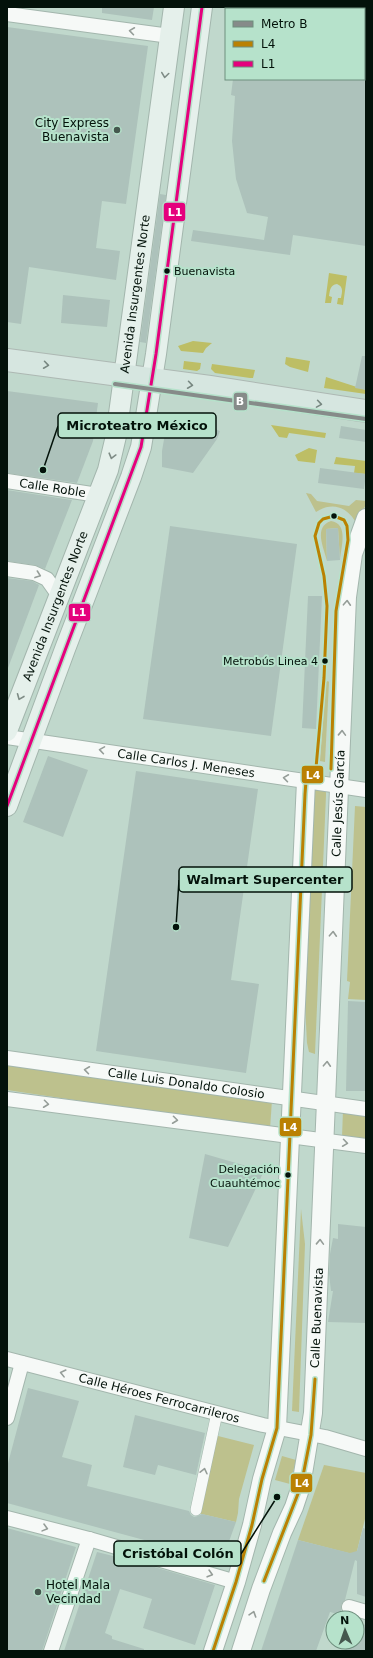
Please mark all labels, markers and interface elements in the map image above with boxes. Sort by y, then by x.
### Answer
legend [225,8,365,80]
text: Metro B [261,17,308,31]
one-way arrow [129,27,135,36]
text: L4 [261,37,275,51]
text: L1 [261,57,275,71]
one-way arrow [161,72,170,78]
place label: City Express Buenavista [35,116,109,144]
marker: City Express Buenavista [112,125,122,135]
line badge: L1 [163,202,186,222]
text: L1 [168,206,182,219]
street label: Avenida Insurgentes Norte [118,214,153,374]
place label: Buenavista [174,265,235,278]
marker: Buenavista [162,266,172,276]
one-way arrow [43,360,49,369]
one-way arrow [187,380,193,389]
line badge: B [233,392,248,411]
text: B [236,395,244,408]
one-way arrow [316,399,322,408]
callout: Microteatro México [58,413,216,438]
text: Microteatro México [66,418,208,433]
one-way arrow [108,452,116,459]
street label: Calle Roble [18,476,87,500]
unlabelled marker [329,511,339,521]
street label: Avenida Insurgentes Norte [20,529,91,683]
one-way arrow [34,570,41,579]
one-way arrow [343,600,351,606]
line badge: L1 [68,603,91,622]
text: L1 [72,606,86,619]
place label: Metrobús Linea 4 [223,655,318,668]
marker: Metrobús Linea 4 [320,656,330,666]
one-way arrow [17,694,25,701]
one-way arrow [338,730,346,736]
one-way arrow [99,746,105,755]
street label: Calle Carlos J. Meneses [116,746,256,781]
street label: Calle Jesús García [329,749,348,857]
line badge: L4 [301,765,324,784]
text: L4 [306,769,321,782]
one-way arrow [283,774,289,783]
callout: Walmart Supercenter [179,867,352,892]
text: Walmart Supercenter [187,872,344,887]
one-way arrow [329,931,337,937]
one-way arrow [323,1061,332,1067]
street label: Calle Luis Donaldo Colosio [107,1065,266,1102]
one-way arrow [84,1066,90,1075]
one-way arrow [43,1099,49,1108]
one-way arrow [172,1115,178,1124]
line badge: L4 [279,1117,302,1137]
text: L4 [283,1121,298,1134]
one-way arrow [342,1138,348,1147]
place label: Delegación Cuauhtémoc [210,1163,280,1190]
marker: Delegación Cuauhtémoc [283,1170,293,1180]
one-way arrow [316,1239,324,1245]
street label: Calle Buenavista [308,1267,326,1368]
one-way arrow [60,1369,67,1378]
street label: Calle Héroes Ferrocarrileros [77,1371,241,1426]
one-way arrow [200,1468,208,1475]
line badge: L4 [290,1473,313,1493]
text: L4 [295,1477,310,1490]
one-way arrow [41,1523,48,1532]
callout: Cristóbal Colón [114,1541,241,1566]
text: Cristóbal Colón [122,1546,234,1561]
one-way arrow [207,1569,214,1578]
place label: Hotel Mala Vecindad [46,1578,110,1606]
marker: Hotel Mala Vecindad [33,1587,43,1597]
north arrow [325,1610,365,1650]
one-way arrow [248,1611,257,1618]
text: N [340,1614,350,1627]

